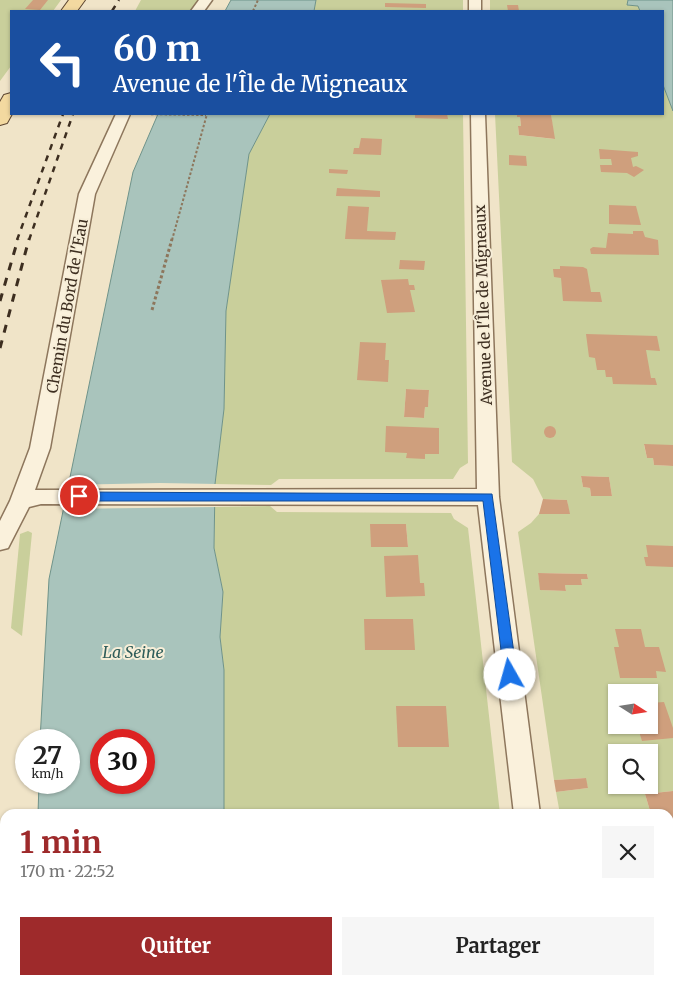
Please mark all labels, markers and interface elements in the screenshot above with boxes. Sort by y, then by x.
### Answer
text: 60 m [113,27,201,71]
icon: left [30,30,95,95]
text: Avenue de l'Île de Migneaux [113,70,407,98]
street label: Avenue de l'Île de Migneaux [469,204,496,407]
street label: Chemin du Bord de l'Eau [42,217,92,395]
pin [58,475,100,517]
icon: arrive [65,482,93,510]
water label: La Seine [102,642,164,662]
position arrow [483,648,535,700]
north arrow [608,684,658,734]
map controls [608,684,658,794]
speed limit sign: 30 [90,729,155,794]
text: 27 [33,739,62,771]
button: search [608,744,658,794]
text: km/h [32,766,63,781]
text: 1 min [20,823,102,861]
button: close [602,826,654,878]
text: 170 m · 22:52 [20,861,114,881]
button: Quitter [20,917,332,975]
button: Partager [342,917,654,975]

